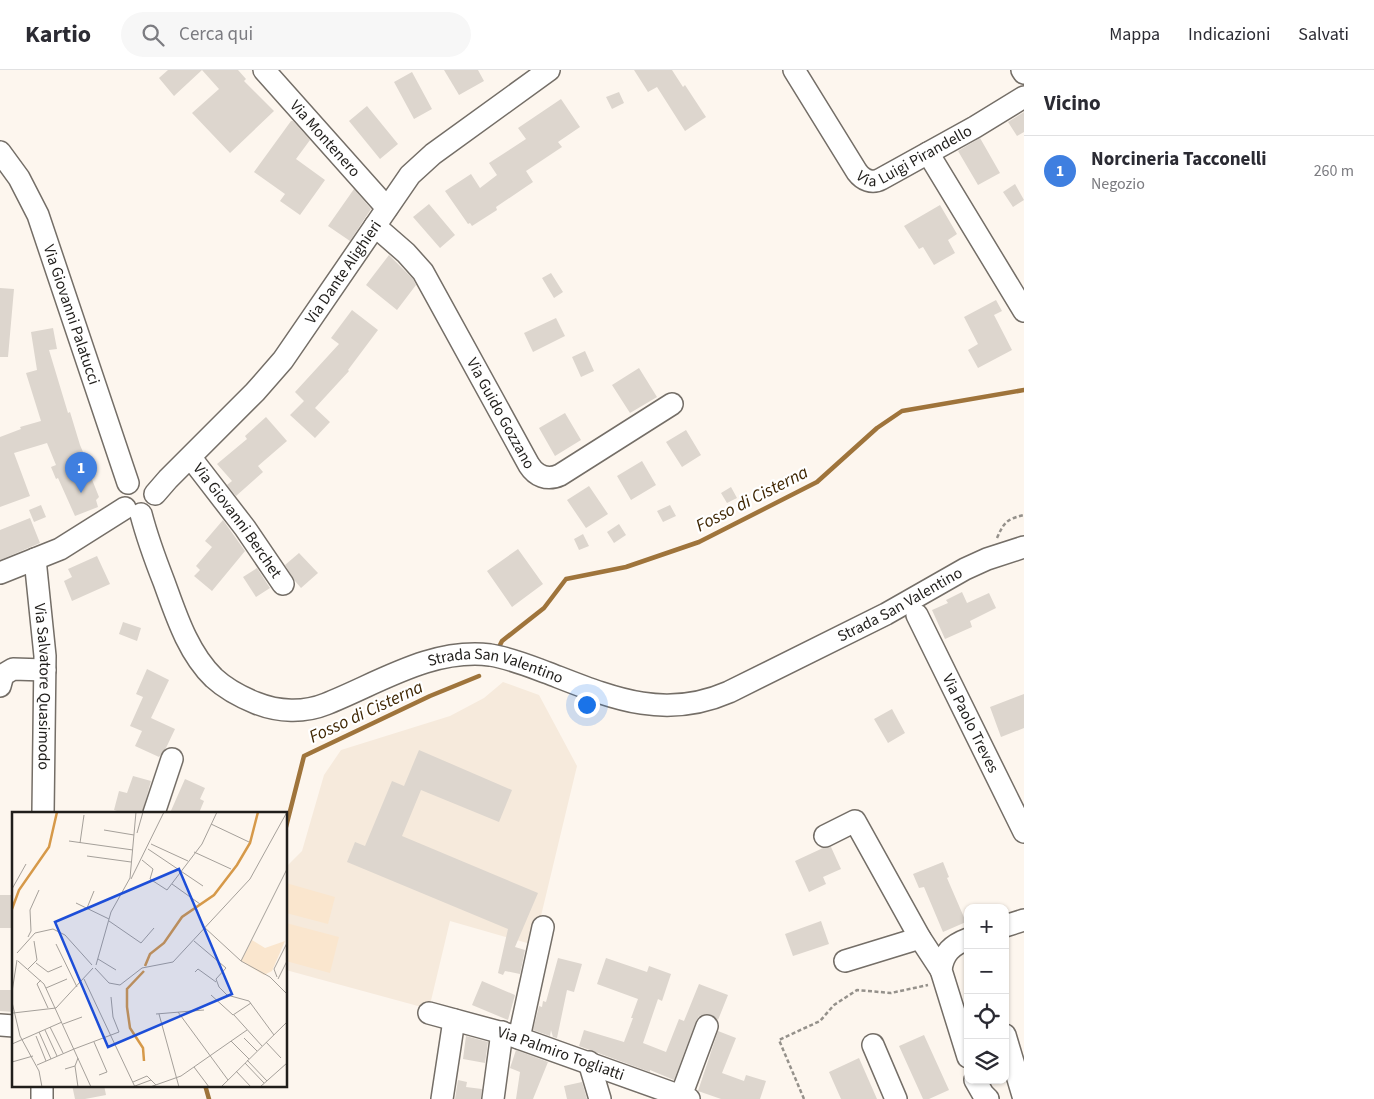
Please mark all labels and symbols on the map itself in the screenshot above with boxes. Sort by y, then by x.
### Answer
street label: Via Montenero [285,95,366,182]
street label: Via Luigi Pirandello [851,120,976,192]
street label: Via Dante Alighieri [300,216,387,328]
street label: Via Giovanni Palatucci [38,242,105,388]
street label: Via Guido Gozzano [461,354,540,473]
pin: 1 [65,452,97,493]
street label: Via Giovanni Berchet [188,458,287,583]
water label: Fosso di Cisterna [691,460,813,538]
street label: Strada San Valentino [834,562,966,647]
street label: Via Salvatore Quasimodo [29,602,56,770]
street label: Strada San Valentino [425,643,567,689]
street label: Via Paolo Treves [937,670,1004,777]
water label: Fosso di Cisterna [305,674,427,749]
your location [574,692,600,718]
inset map [12,812,288,1086]
street label: Via Palmiro Togliatti [495,1021,627,1086]

